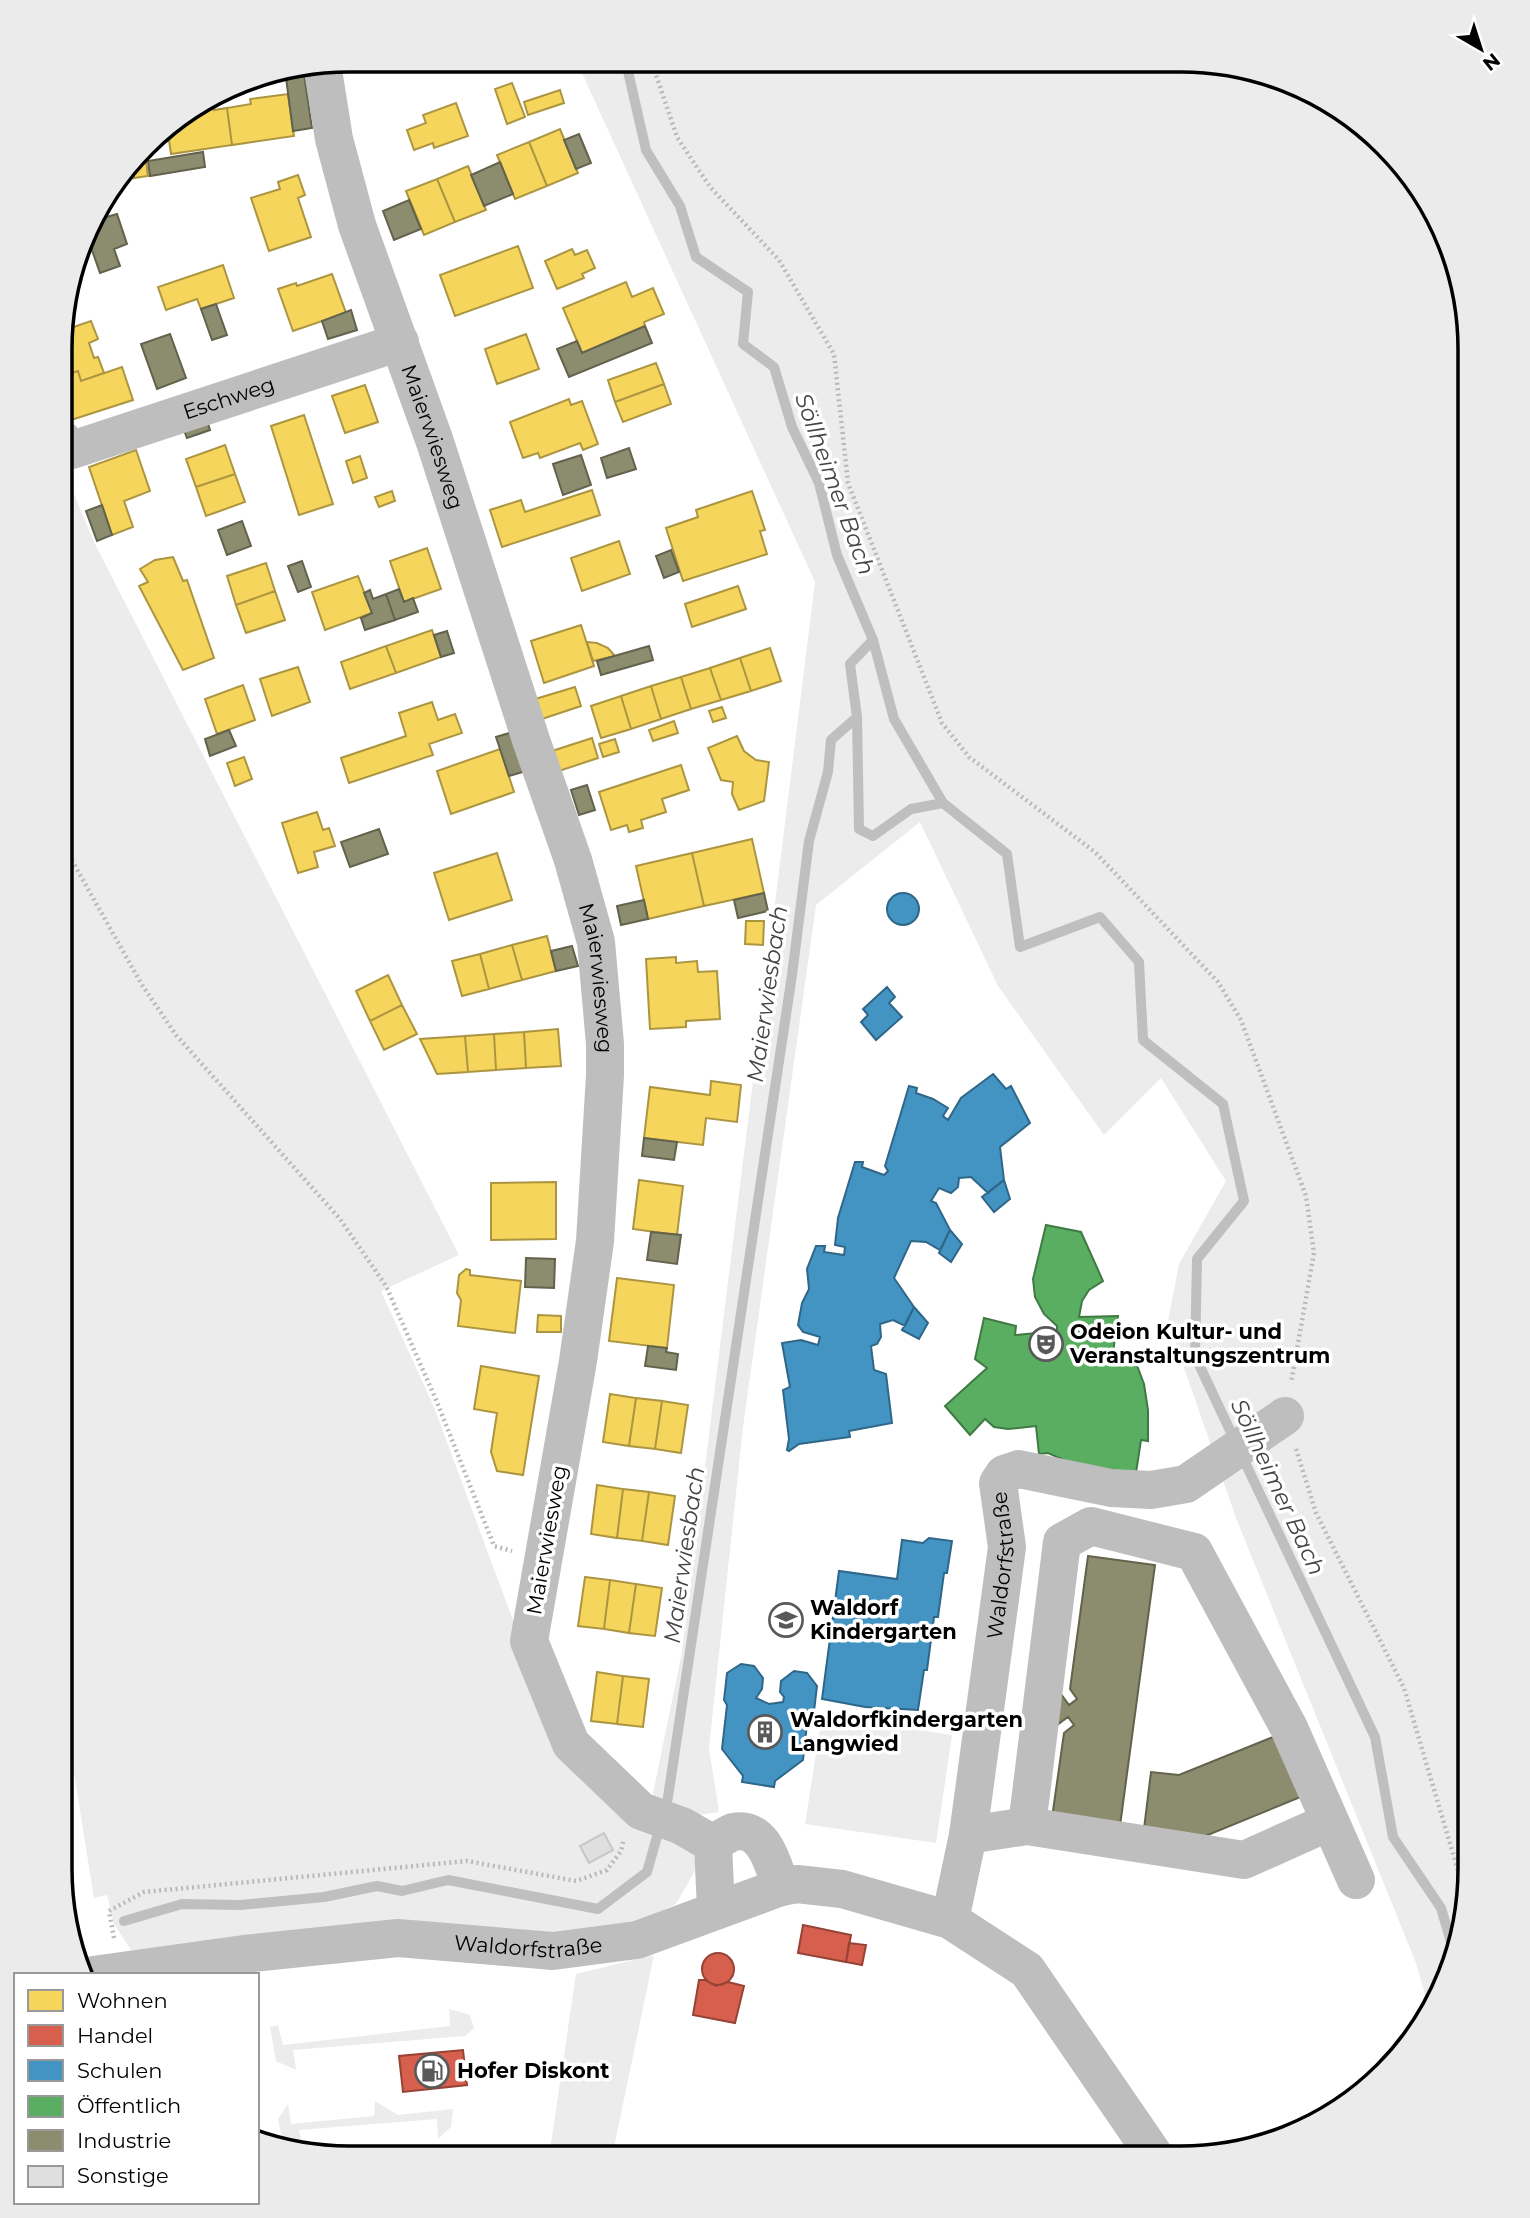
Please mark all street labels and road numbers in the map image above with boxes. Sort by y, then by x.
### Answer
street label: Maierwiesweg [396,361,469,513]
street label: Eschweg [180,371,278,425]
street label: Maierwiesweg [574,900,618,1053]
street label: Maierwiesweg [521,1463,572,1617]
street label: Waldorfstraße [982,1490,1019,1641]
street label: Waldorfstraße [453,1930,604,1963]

